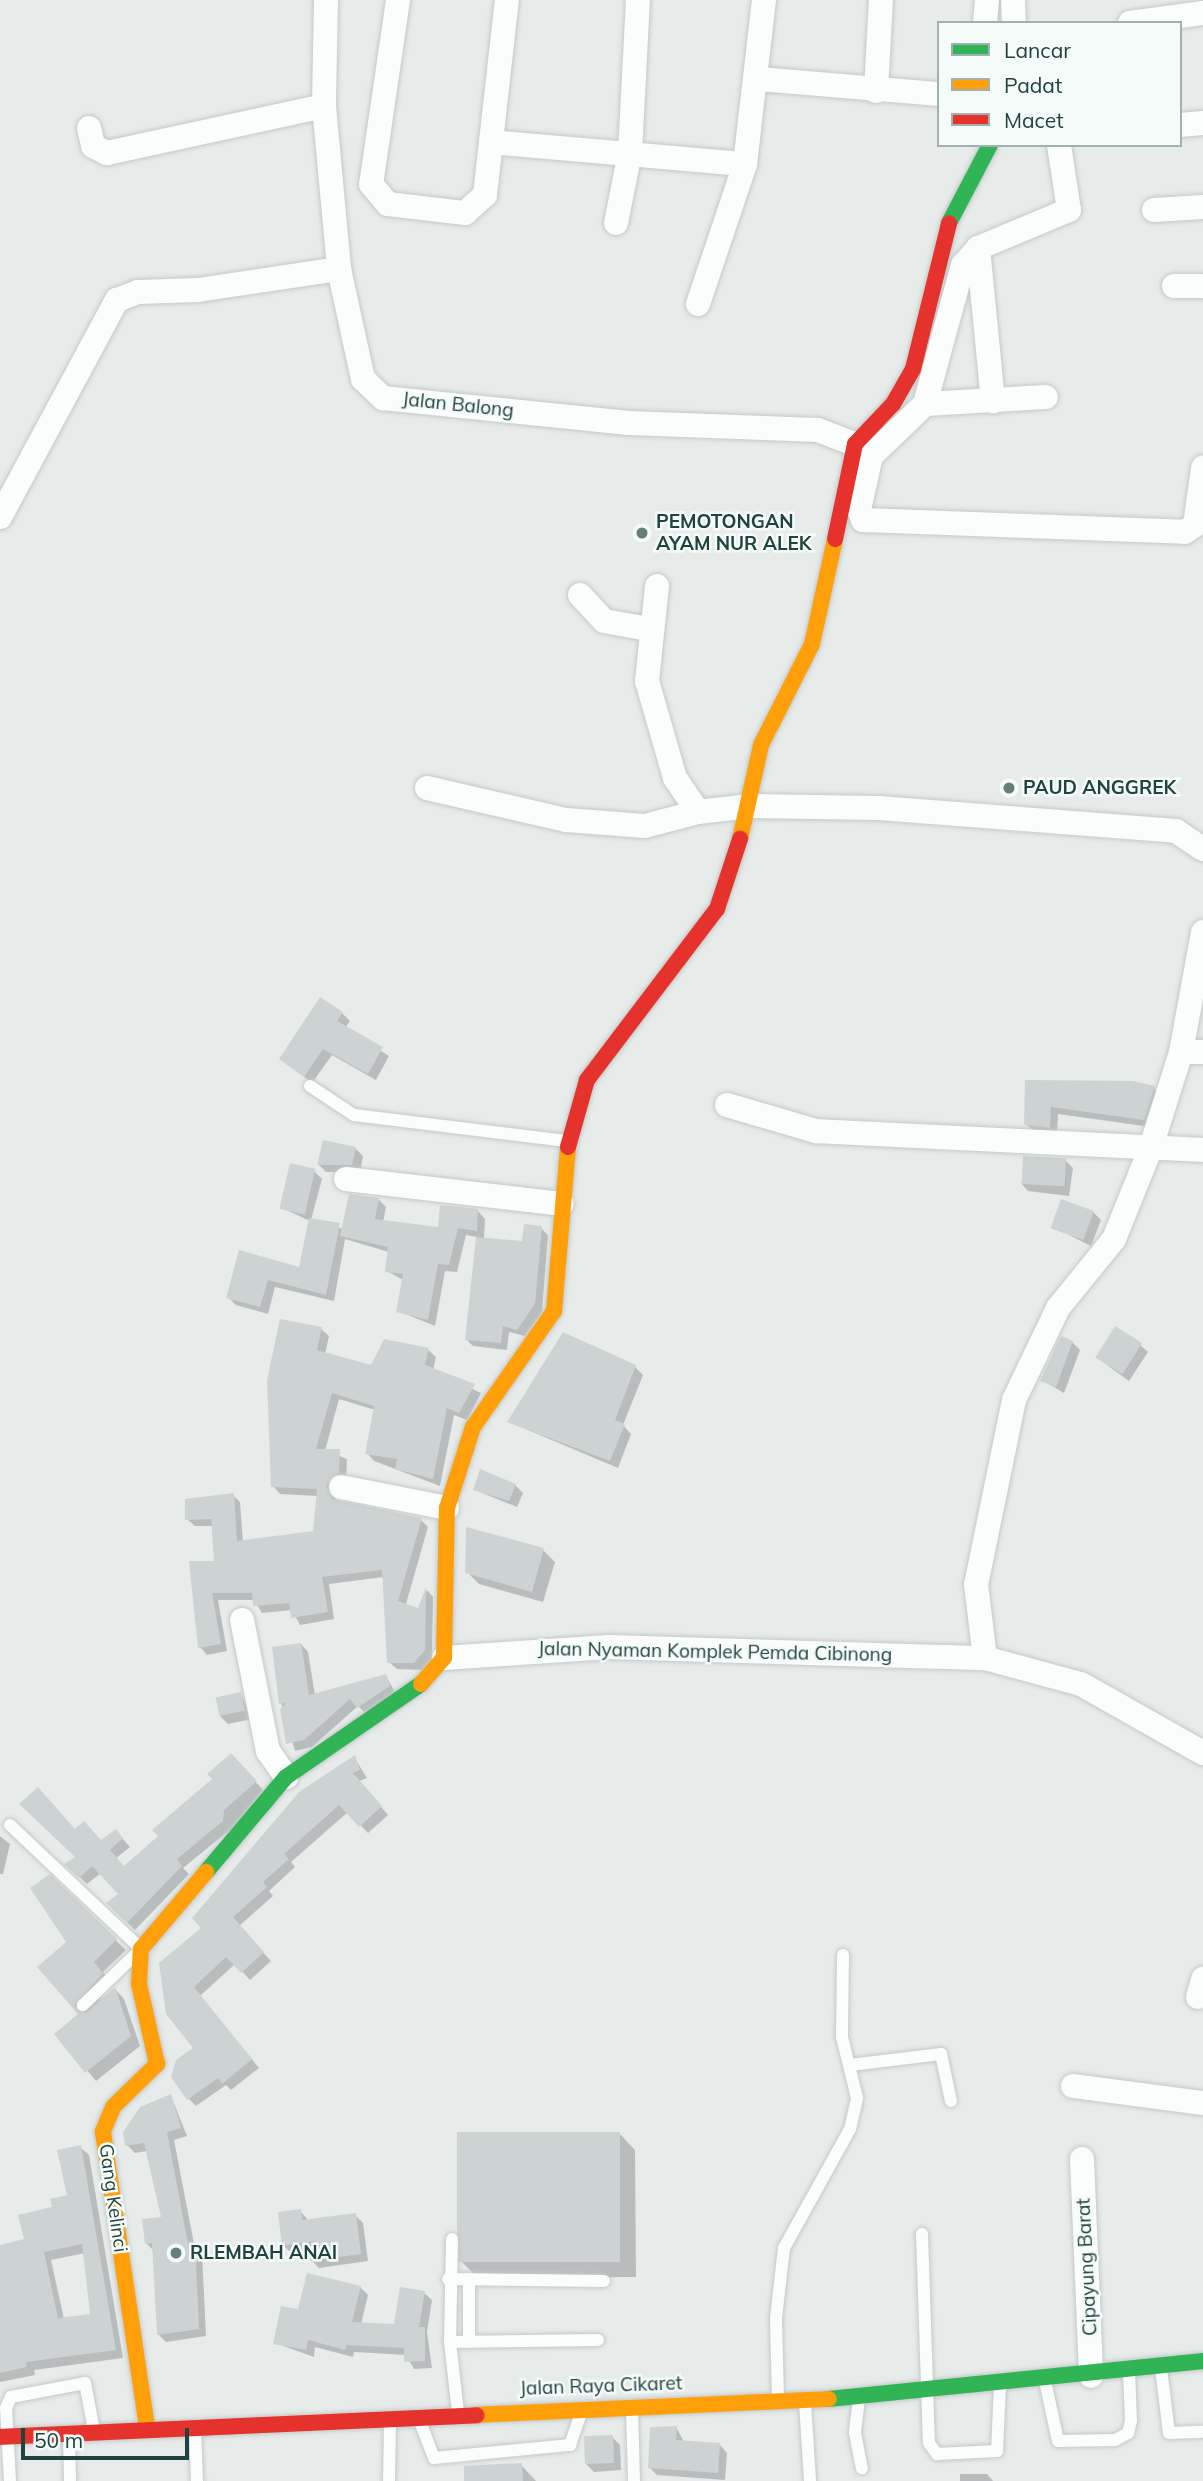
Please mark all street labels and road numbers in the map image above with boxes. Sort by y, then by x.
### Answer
street label: Jalan Balong [401,388,515,422]
street label: Jalan Nyaman Komplek Pemda Cibinong [538,1638,892,1666]
street label: Gang Kelinci [94,2142,132,2254]
street label: Cipayung Barat [1072,2197,1102,2337]
street label: Jalan Raya Cikaret [519,2372,683,2400]

